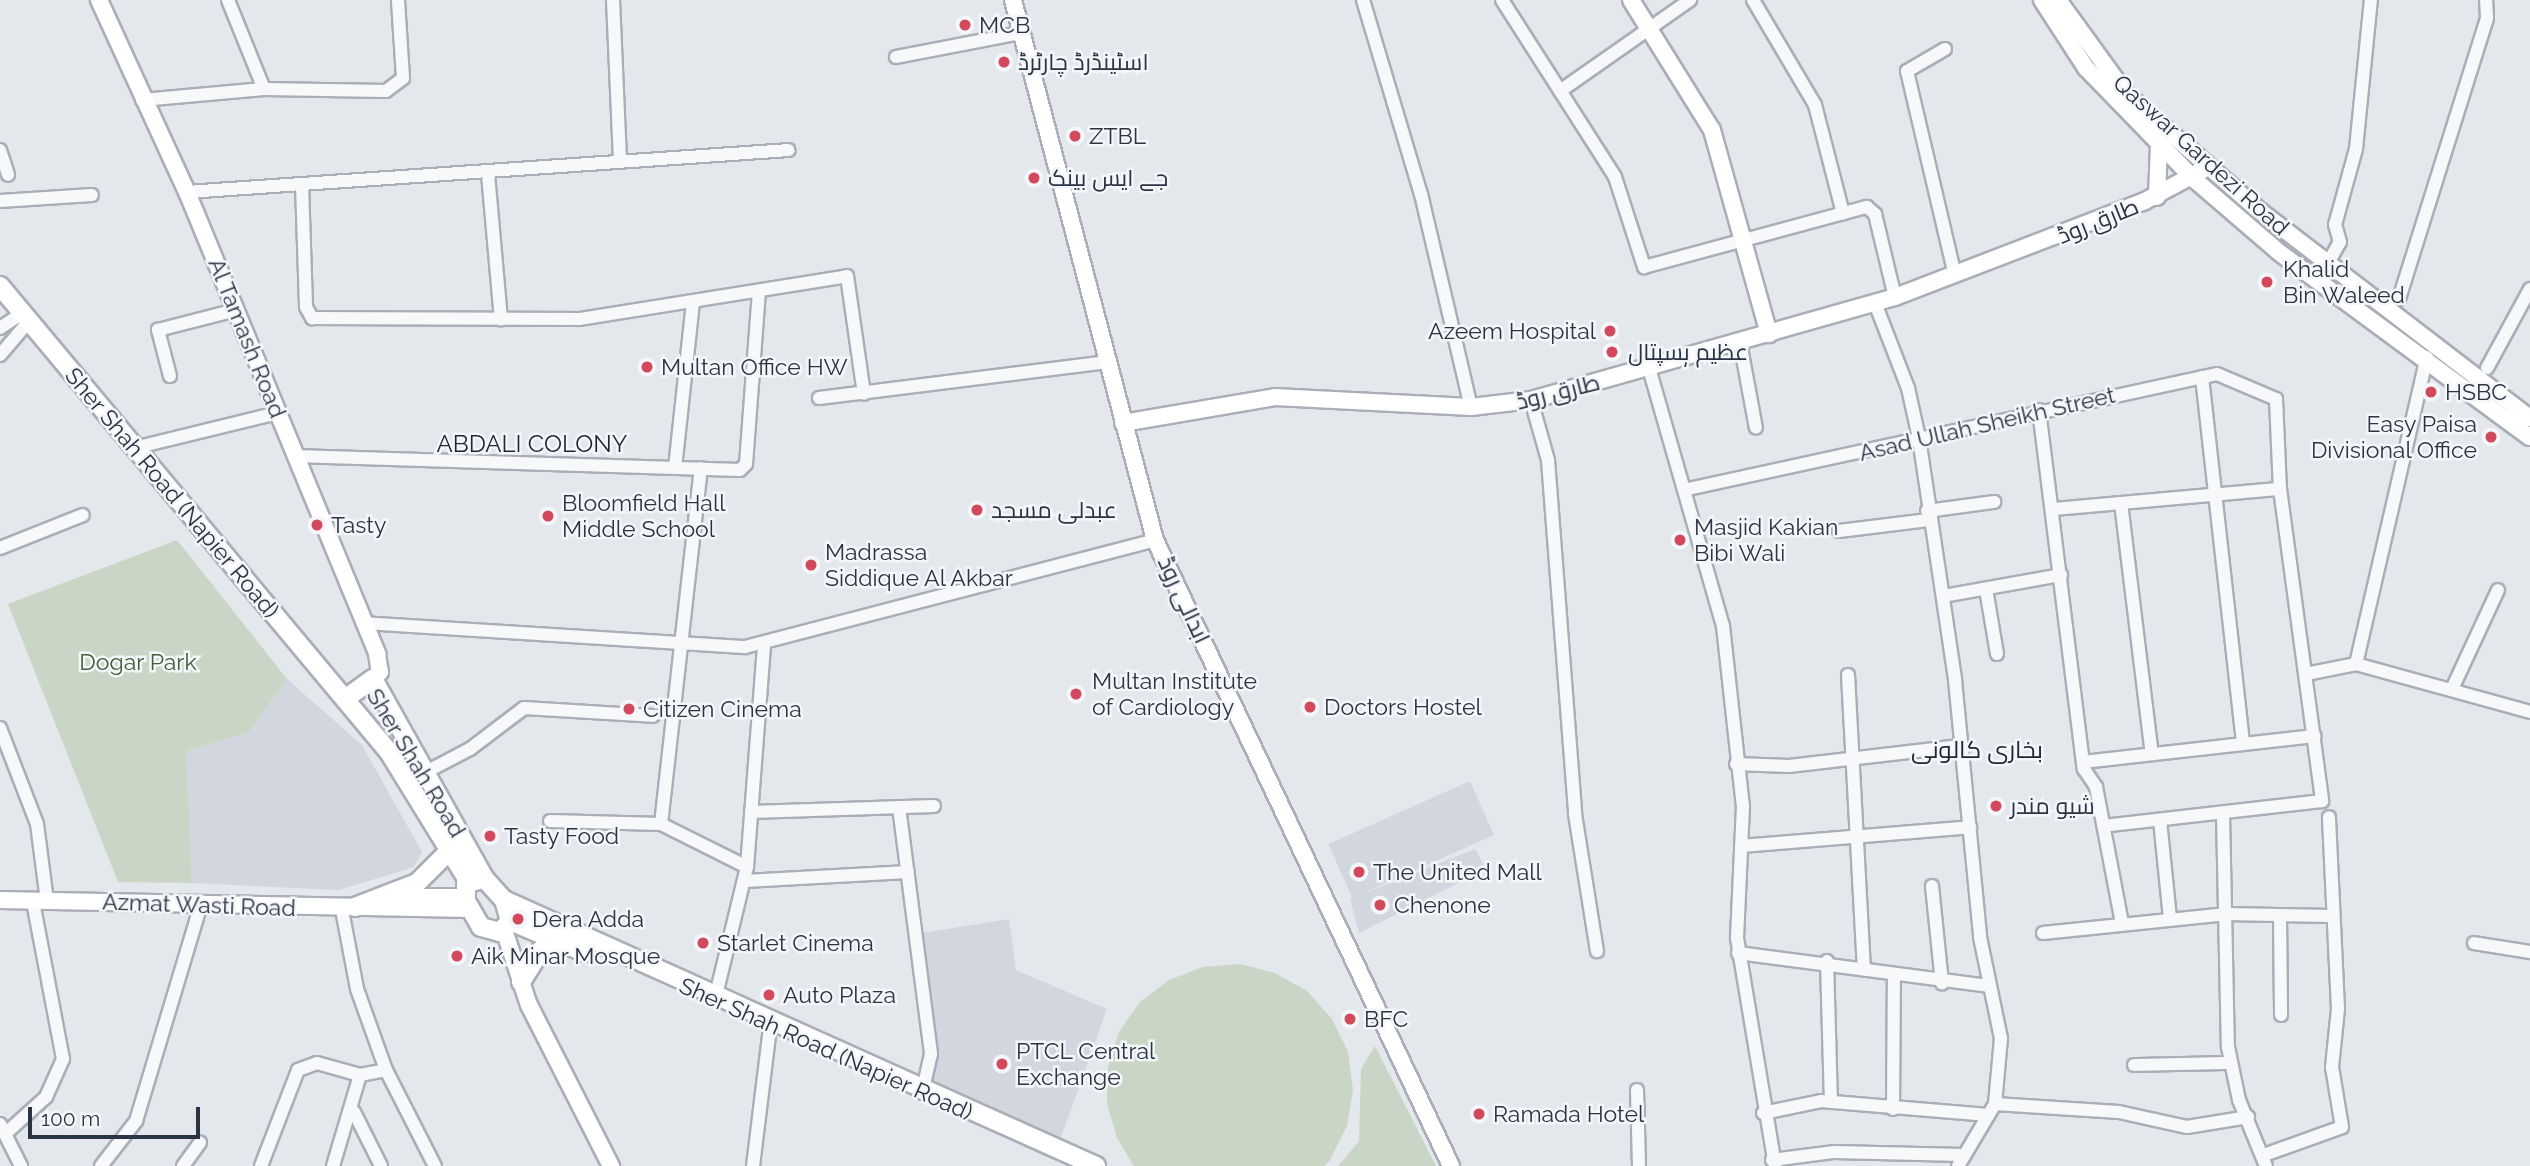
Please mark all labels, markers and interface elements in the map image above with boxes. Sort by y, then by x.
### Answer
place label: MCB [979,11,1030,39]
marker: MCB [957,17,973,33]
place label: اسٹینڈرڈ چارٹرڈ [1018,48,1149,76]
marker: اسٹینڈرڈ چارٹرڈ [996,54,1012,70]
street label: Qaswar Gardezi Road [2107,69,2295,241]
place label: ZTBL [1089,122,1146,150]
marker: ZTBL [1067,128,1083,144]
place label: جے ایس بینک [1048,164,1168,192]
marker: جے ایس بینک [1026,170,1042,186]
street label: طارق روڈ [2053,192,2143,250]
street label: Al Tamash Road [202,254,292,422]
place label: Khalid Bin Waleed [2283,255,2406,309]
marker: Khalid Bin Waleed [2257,272,2277,292]
place label: Azeem Hospital [1428,317,1596,345]
marker: Azeem Hospital [1602,323,1618,339]
place label: عظیم ہسپتال [1628,338,1748,366]
marker: عظیم ہسپتال [1602,342,1622,362]
place label: Multan Office HW [661,353,848,381]
marker: Multan Office HW [639,359,655,375]
street label: Sher Shah Road (Napier Road) [59,362,285,624]
street label: طارق روڈ [1513,368,1603,416]
place label: HSBC [2445,378,2507,406]
street label: Asad Ullah Sheikh Street [1856,381,2118,467]
marker: HSBC [2423,384,2439,400]
place label: Easy Paisa Divisional Office [2310,410,2477,464]
marker: Easy Paisa Divisional Office [2483,429,2499,445]
district label: ABDALI COLONY [425,430,639,458]
place label: Bloomfield Hall Middle School [562,489,725,543]
place label: عبدلی مسجد [991,496,1117,524]
marker: عبدلی مسجد [969,502,985,518]
marker: Bloomfield Hall Middle School [540,508,556,524]
place label: Tasty [331,511,386,539]
place label: Masjid Kakian Bibi Wali [1694,513,1839,567]
marker: Tasty [309,517,325,533]
marker: Masjid Kakian Bibi Wali [1672,532,1688,548]
place label: Madrassa Siddique Al Akbar [825,538,1015,592]
street label: ابدالی روڈ [1152,552,1216,648]
marker: Madrassa Siddique Al Akbar [803,557,819,573]
park label: Dogar Park [79,648,197,676]
place label: Multan Institute of Cardiology [1092,667,1257,721]
street label: Sher Shah Road [361,683,471,843]
marker: Multan Institute of Cardiology [1066,684,1086,704]
place label: Doctors Hostel [1324,693,1482,721]
place label: Citizen Cinema [643,695,802,723]
marker: Doctors Hostel [1302,699,1318,715]
marker: Citizen Cinema [621,701,637,717]
district label: بخاری کالونی [1911,736,2043,764]
place label: شیو مندر [2010,792,2095,820]
marker: شیو مندر [1988,798,2004,814]
place label: Tasty Food [504,822,620,850]
marker: Tasty Food [482,828,498,844]
place label: The United Mall [1373,858,1542,886]
marker: The United Mall [1351,864,1367,880]
street label: Azmat Wasti Road [101,888,297,922]
place label: Chenone [1394,891,1491,919]
marker: Chenone [1372,897,1388,913]
place label: Dera Adda [532,905,645,933]
marker: Dera Adda [510,911,526,927]
place label: Starlet Cinema [717,929,874,957]
marker: Starlet Cinema [695,935,711,951]
place label: Aik Minar Mosque [471,942,661,970]
marker: Aik Minar Mosque [449,948,465,964]
street label: Sher Shah Road (Napier Road) [675,971,977,1127]
place label: Auto Plaza [783,981,896,1009]
marker: Auto Plaza [761,987,777,1003]
place label: BFC [1364,1005,1408,1033]
marker: BFC [1342,1011,1358,1027]
place label: PTCL Central Exchange [1016,1037,1156,1091]
marker: PTCL Central Exchange [994,1056,1010,1072]
scale bar [32,1092,203,1136]
place label: Ramada Hotel [1493,1100,1644,1128]
text: 100 m [41,1106,100,1131]
marker: Ramada Hotel [1471,1106,1487,1122]

